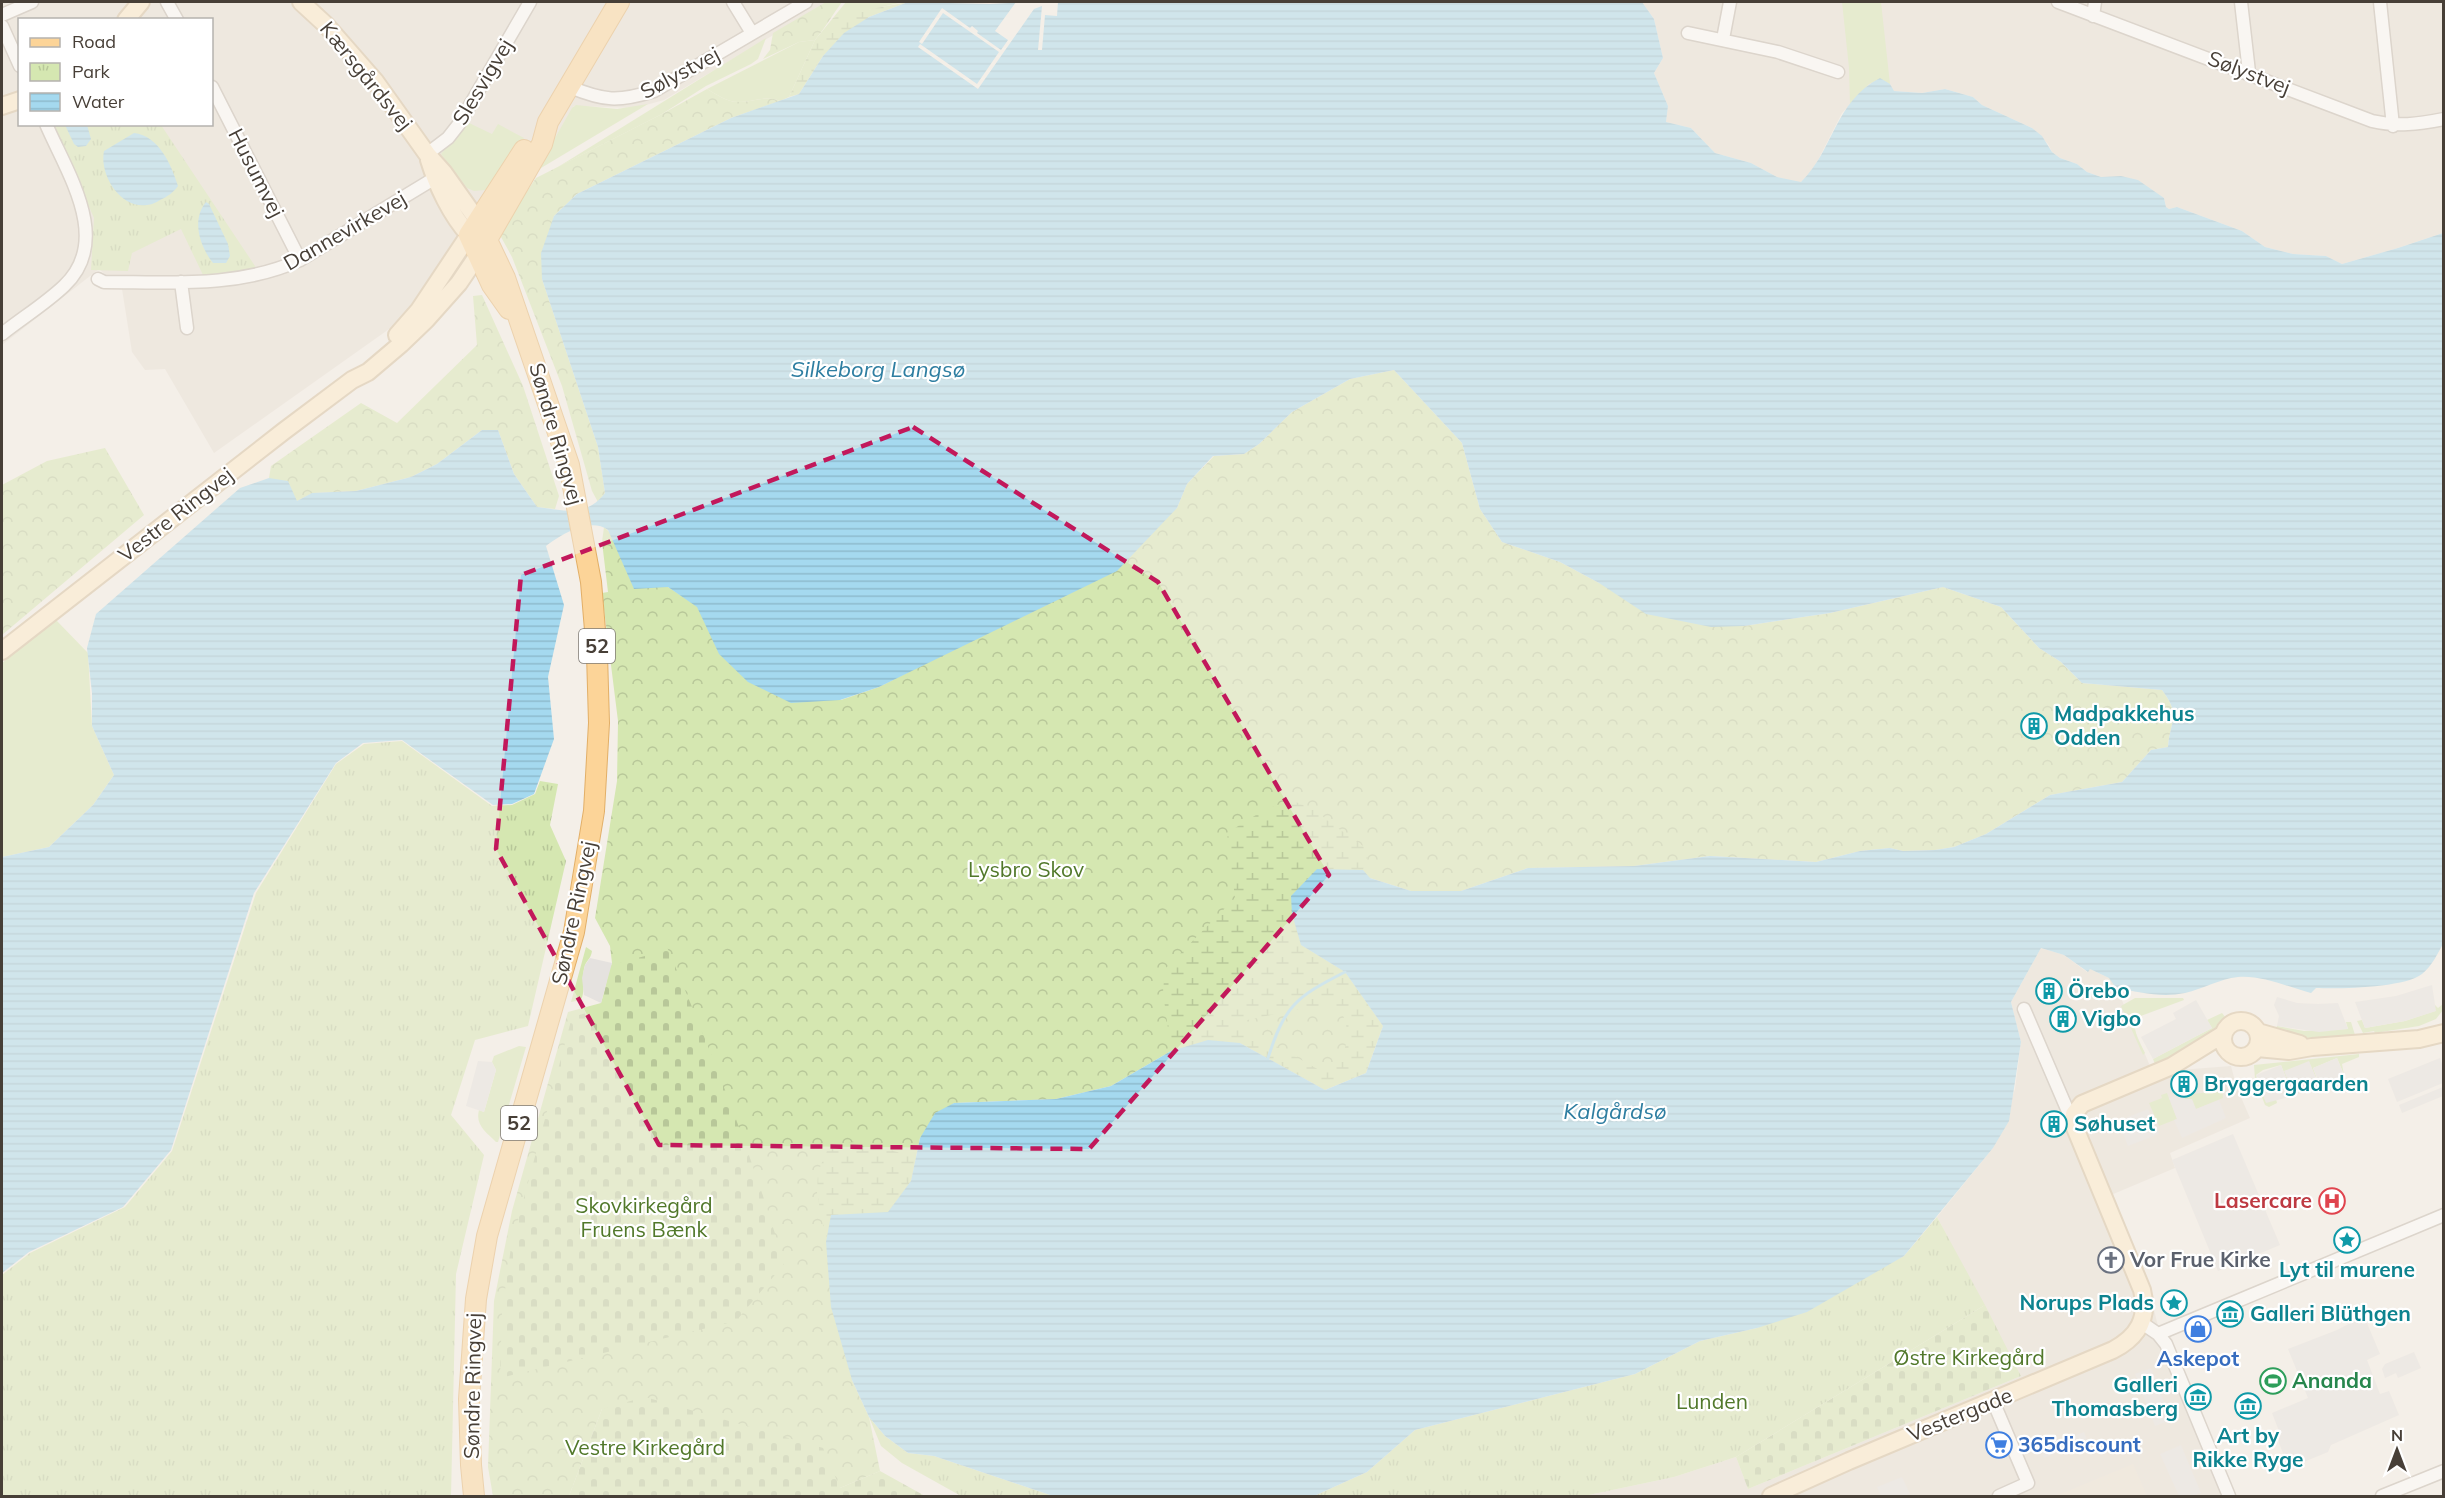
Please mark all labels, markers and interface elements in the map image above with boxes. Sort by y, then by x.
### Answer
street label: Kærsgårdsvej [315,16,419,135]
legend [18,18,213,126]
text: Road [72,30,116,53]
street label: Slesvigvej [446,34,518,129]
street label: Sølystvej [635,40,724,104]
street label: Sølystvej [2204,44,2294,100]
text: Park [72,60,111,83]
text: Water [72,90,125,113]
street label: Husumvej [223,124,290,221]
street label: Dannevirkevej [279,185,410,276]
water label: Silkeborg Langsø [791,355,965,383]
street label: Søndre Ringvej [524,360,590,508]
street label: Vestre Ringvej [113,461,238,567]
road number: 52 [579,629,615,663]
place label: Madpakkehus Odden [2054,700,2195,750]
building icon: Madpakkehus Odden [2019,711,2049,741]
street label: Søndre Ringvej [545,839,601,987]
park label: Lysbro Skov [968,856,1084,882]
building icon: Örebo [2034,976,2064,1006]
place label: Örebo [2068,977,2130,1003]
building icon: Vigbo [2048,1004,2078,1034]
place label: Vigbo [2081,1005,2141,1031]
building icon: Bryggergaarden [2169,1069,2199,1099]
place label: Bryggergaarden [2204,1070,2369,1096]
water label: Kalgårdsø [1563,1097,1667,1125]
road number: 52 [501,1106,537,1140]
building icon: Søhuset [2039,1109,2069,1139]
place label: Søhuset [2074,1110,2155,1136]
hospital icon: Lasercare [2317,1186,2347,1216]
place label: Lasercare [2214,1187,2312,1213]
park label: Skovkirkegård Fruens Bænk [575,1192,713,1242]
place icon: Lyt til murene [2332,1225,2362,1255]
church icon: Vor Frue Kirke [2096,1245,2126,1275]
place label: Vor Frue Kirke [2129,1246,2271,1272]
place label: Lyt til murene [2279,1256,2415,1282]
place icon: Norups Plads [2159,1288,2189,1318]
place label: Norups Plads [2020,1289,2154,1315]
museum icon: Galleri Blüthgen [2215,1299,2245,1329]
place label: Galleri Blüthgen [2250,1300,2411,1326]
street label: Søndre Ringvej [458,1313,486,1459]
shop icon: Askepot [2183,1314,2213,1344]
park label: Østre Kirkegård [1893,1344,2045,1370]
place label: Askepot [2157,1345,2239,1371]
sports icon: Ananda [2258,1366,2288,1396]
place label: Ananda [2292,1367,2372,1393]
place label: Galleri Thomasberg [2052,1371,2178,1421]
street label: Vestergade [1903,1381,2016,1447]
museum icon: Galleri Thomasberg [2183,1382,2213,1412]
park label: Lunden [1676,1388,1748,1414]
museum icon: Art by Rikke Ryge [2233,1391,2263,1421]
north arrow [2367,1420,2427,1480]
place label: Art by Rikke Ryge [2193,1422,2303,1472]
text: N [2391,1425,2403,1445]
supermarket icon: 365discount [1984,1430,2014,1460]
place label: 365discount [2018,1431,2141,1457]
park label: Vestre Kirkegård [565,1434,725,1460]

